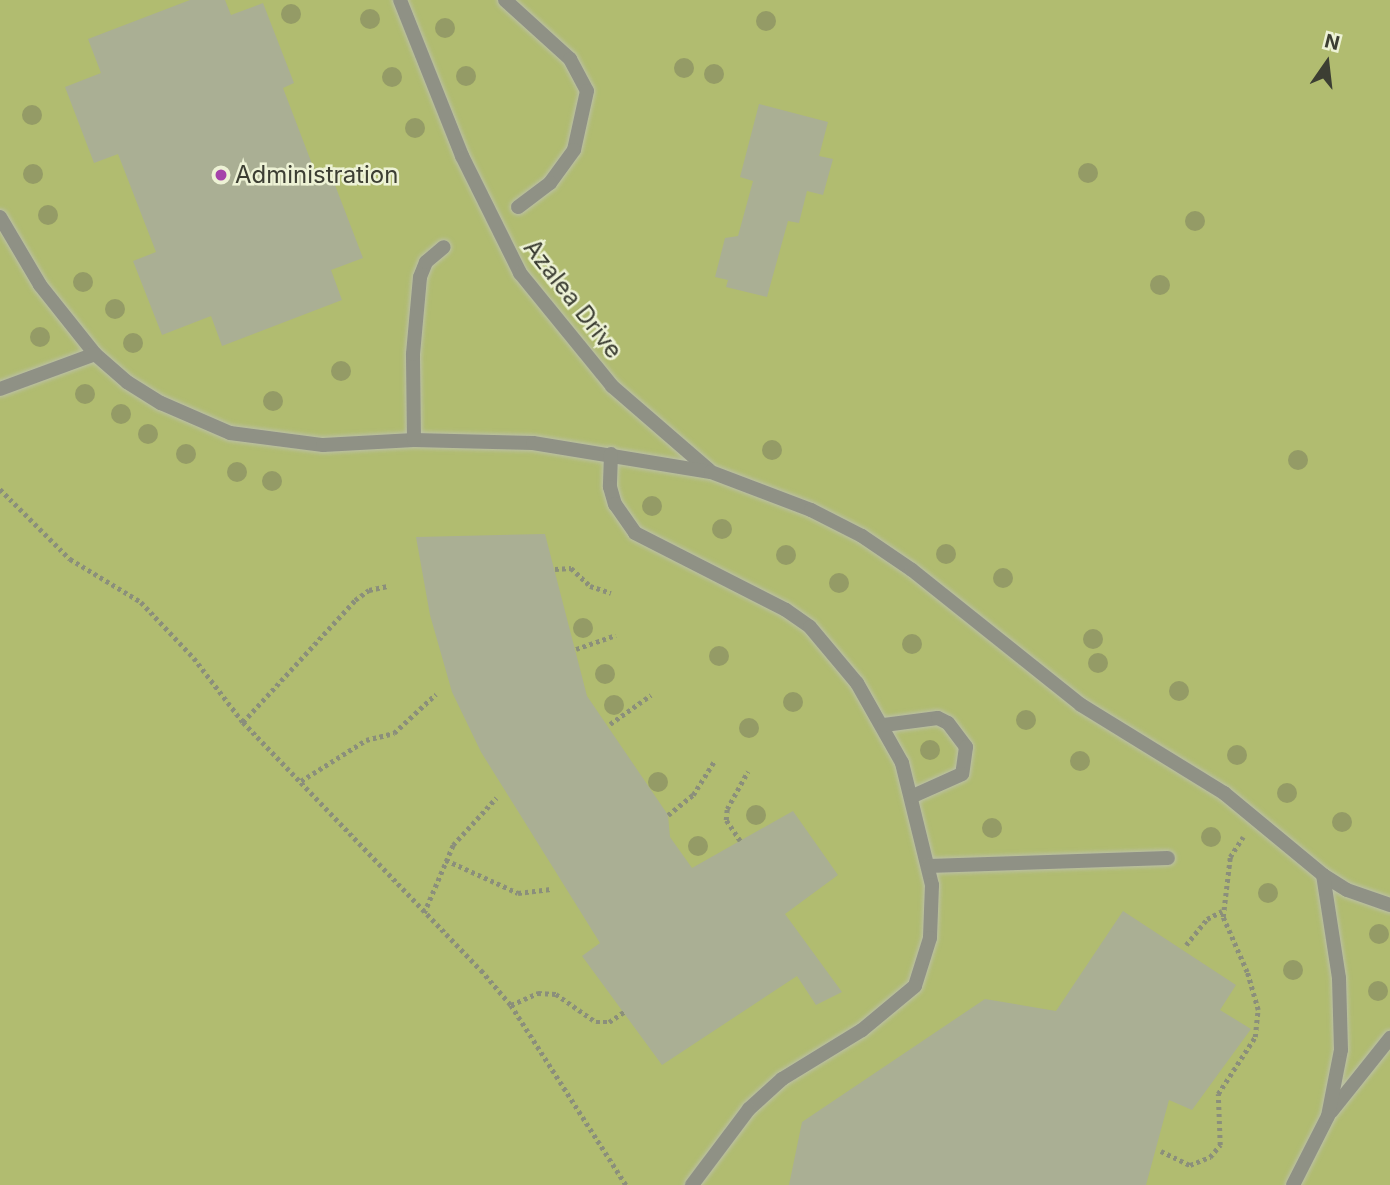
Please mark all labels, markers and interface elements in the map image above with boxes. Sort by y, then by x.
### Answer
north arrow [1292,28,1362,98]
text: N [1322,29,1342,55]
place label: Administration [235,161,398,189]
marker: Administration [213,167,229,183]
street label: Azalea Drive [518,234,628,364]

